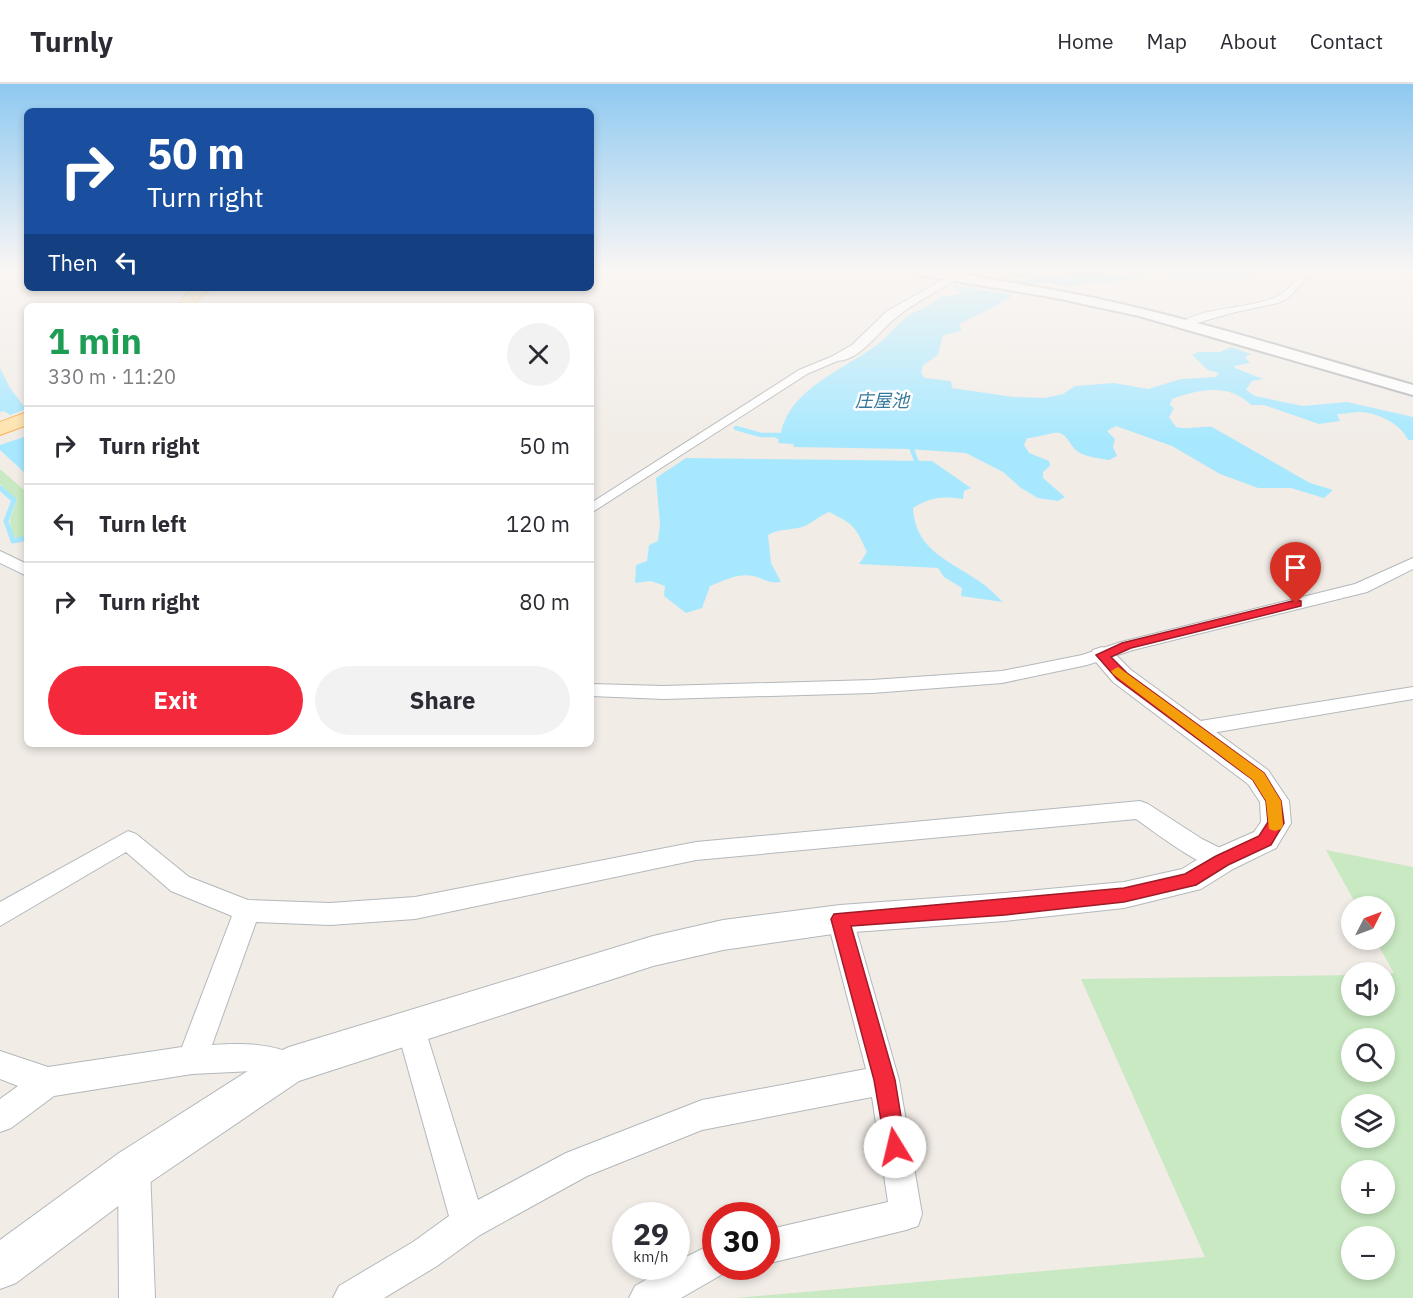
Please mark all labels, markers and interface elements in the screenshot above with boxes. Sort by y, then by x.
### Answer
text: Turnly [30,23,113,60]
text: Home [1057,27,1114,55]
text: Map [1147,27,1187,55]
text: About [1220,27,1277,55]
text: Contact [1310,27,1383,55]
text: 50 m [147,126,245,181]
icon: right [48,132,126,210]
text: Turn right [147,179,264,214]
icon: left [110,246,143,279]
text: Then [48,248,98,277]
text: 1 min [48,317,142,364]
button: close [507,323,570,386]
text: 330 m · 11:20 [48,363,176,390]
water label: 庄屋池 [855,389,911,412]
icon: right [48,429,81,462]
text: Turn right [99,431,200,460]
text: 50 m [519,431,570,460]
icon: left [48,507,81,540]
text: Turn left [99,509,187,538]
text: 120 m [506,509,570,538]
pin [1270,542,1321,604]
icon: arrive [1279,551,1312,584]
icon: right [48,585,81,618]
text: Turn right [99,587,200,616]
text: 80 m [519,587,570,616]
button: Exit [48,666,303,735]
button: Share [315,666,570,735]
north arrow [1341,896,1395,950]
map controls [1341,896,1395,1280]
button: sound [1341,962,1395,1016]
button: search [1341,1028,1395,1082]
button: layers [1341,1094,1395,1148]
position arrow [863,1115,927,1179]
button: + [1341,1160,1395,1214]
speed limit sign: 30 [702,1202,780,1280]
text: 29 [633,1214,669,1253]
button: − [1341,1226,1395,1280]
text: km/h [633,1247,669,1266]

